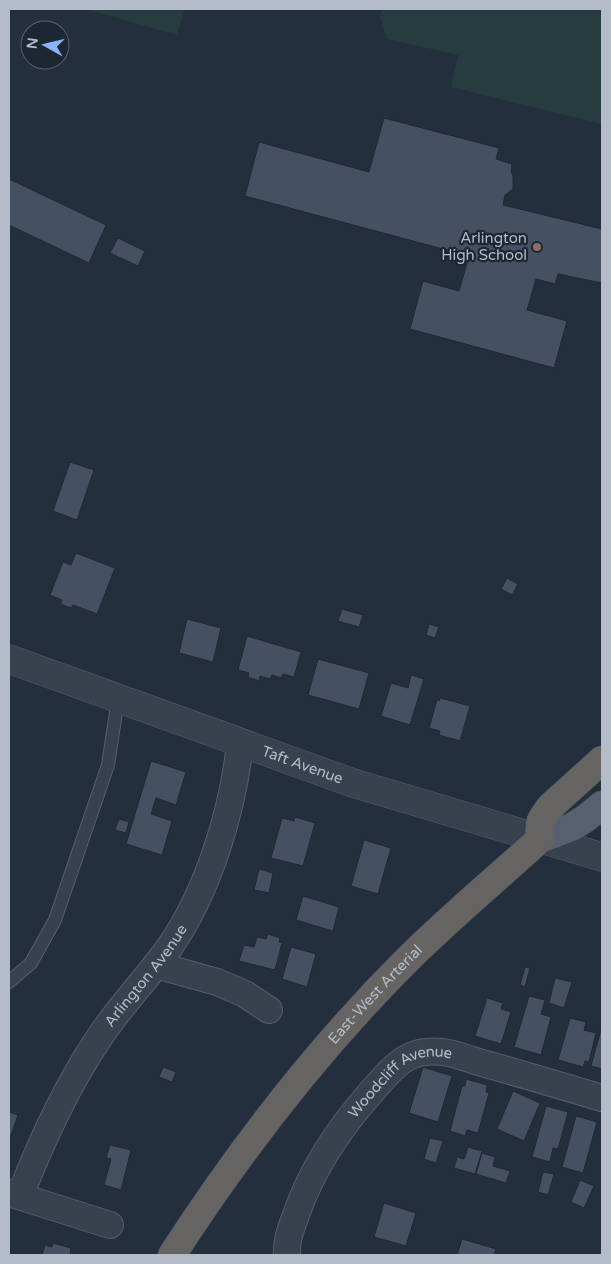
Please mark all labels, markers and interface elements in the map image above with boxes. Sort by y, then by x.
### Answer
north arrow [20,20,70,70]
text: N [23,37,42,50]
place label: Arlington High School [441,229,527,264]
marker: Arlington High School [531,241,543,253]
street label: Taft Avenue [259,742,346,788]
street label: Arlington Avenue [101,921,191,1030]
street label: East-West Arterial [324,941,426,1048]
street label: Woodcliff Avenue [344,1042,454,1121]

